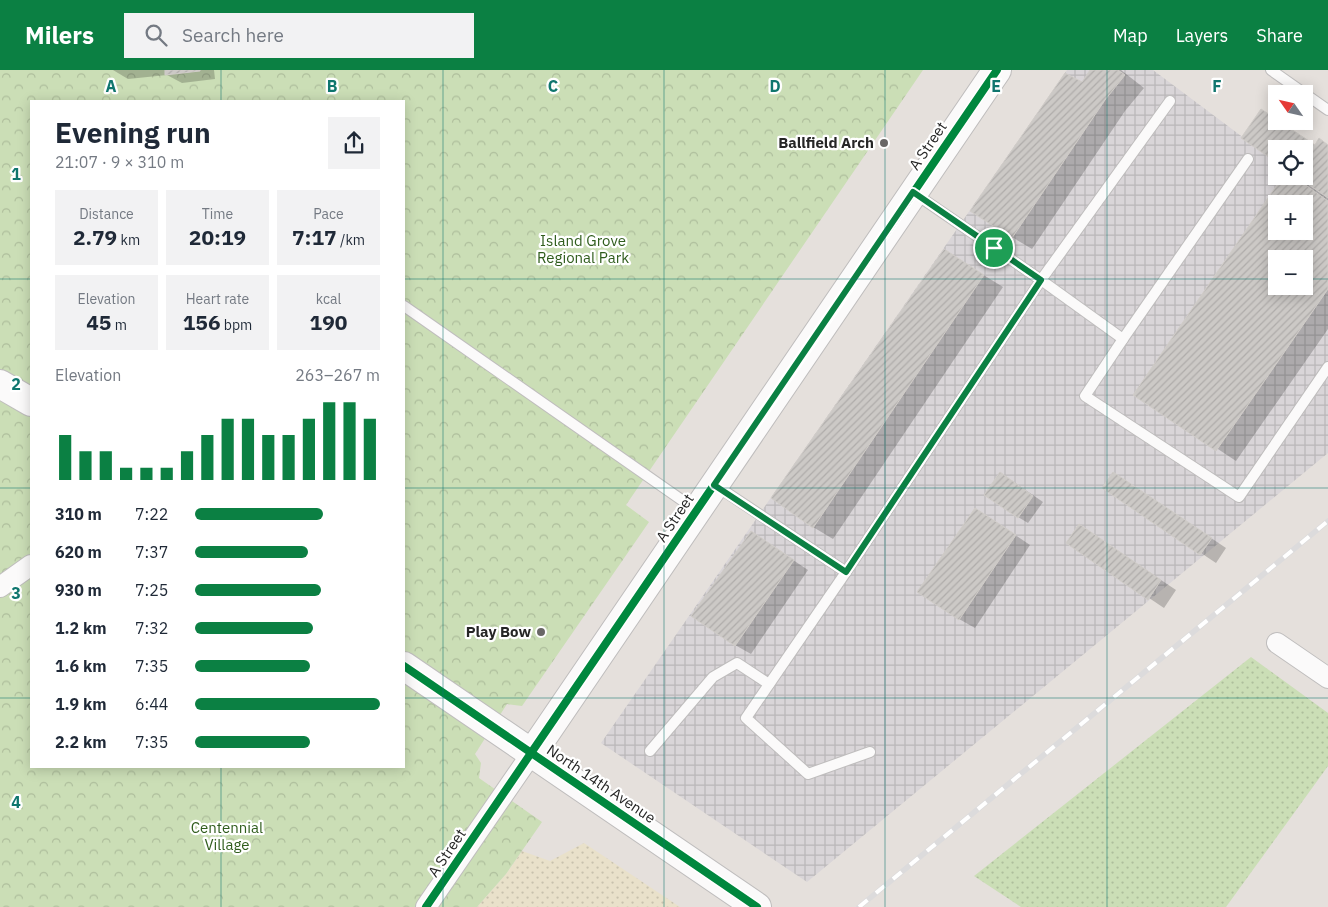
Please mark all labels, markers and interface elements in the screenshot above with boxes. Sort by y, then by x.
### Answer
search box [124,13,474,58]
text: Milers [25,19,94,51]
icon: search [142,21,170,49]
text: Search here [182,23,284,47]
text: Map [1113,24,1148,47]
text: Layers [1176,24,1228,47]
text: Share [1256,24,1303,47]
text: A [106,76,117,96]
text: B [327,76,338,96]
text: C [548,76,558,96]
text: D [769,76,781,96]
text: E [991,76,1001,96]
text: F [1212,76,1222,96]
north arrow [1268,85,1312,130]
map controls [1268,85,1313,295]
text: Evening run [55,114,211,151]
button: share [328,117,380,169]
street label: A Street [905,118,951,174]
place label: Ballfield Arch [778,133,874,152]
marker: Ballfield Arch [878,137,890,149]
button: locate [1268,140,1313,185]
text: 21:07 · 9 × 310 m [55,152,184,172]
text: 1 [11,164,21,184]
button: + [1268,195,1313,240]
text: Distance [79,205,134,223]
text: Time [202,205,233,223]
text: Pace [313,205,344,223]
text: 2.79 [73,223,117,251]
text: 20:19 [189,223,246,251]
text: 7:17 [292,223,337,251]
pin [973,227,1015,269]
text: km [117,231,140,249]
text: /km [337,231,365,249]
park label: Island Grove Regional Park [537,231,629,267]
icon: arrive [980,234,1008,262]
button: − [1268,250,1313,295]
text: Elevation [78,290,136,308]
text: Heart rate [186,290,249,308]
text: kcal [316,290,341,308]
text: 45 [86,308,111,336]
text: 156 [183,308,221,336]
text: 190 [310,308,347,336]
text: m [111,316,127,334]
text: bpm [221,316,252,334]
text: Elevation [55,365,121,385]
text: 263–267 m [295,365,380,385]
text: 2 [11,374,21,394]
street label: A Street [652,490,698,546]
text: 310 m [55,504,102,524]
text: 7:22 [135,504,168,524]
text: 620 m [55,542,102,562]
text: 7:37 [135,542,168,562]
text: 930 m [55,580,102,600]
text: 7:25 [135,580,168,600]
text: 3 [11,583,21,603]
text: 1.2 km [55,618,106,638]
text: 7:32 [135,618,168,638]
place label: Play Bow [466,622,531,641]
marker: Play Bow [535,626,547,638]
text: 1.6 km [55,656,106,676]
text: 7:35 [135,656,168,676]
text: 1.9 km [55,694,106,714]
text: 6:44 [135,694,168,714]
text: 2.2 km [55,732,106,752]
text: 7:35 [135,732,168,752]
street label: North 14th Avenue [543,740,659,827]
text: 4 [11,792,21,812]
park label: Centennial Village [191,818,263,854]
street label: A Street [424,825,470,881]

